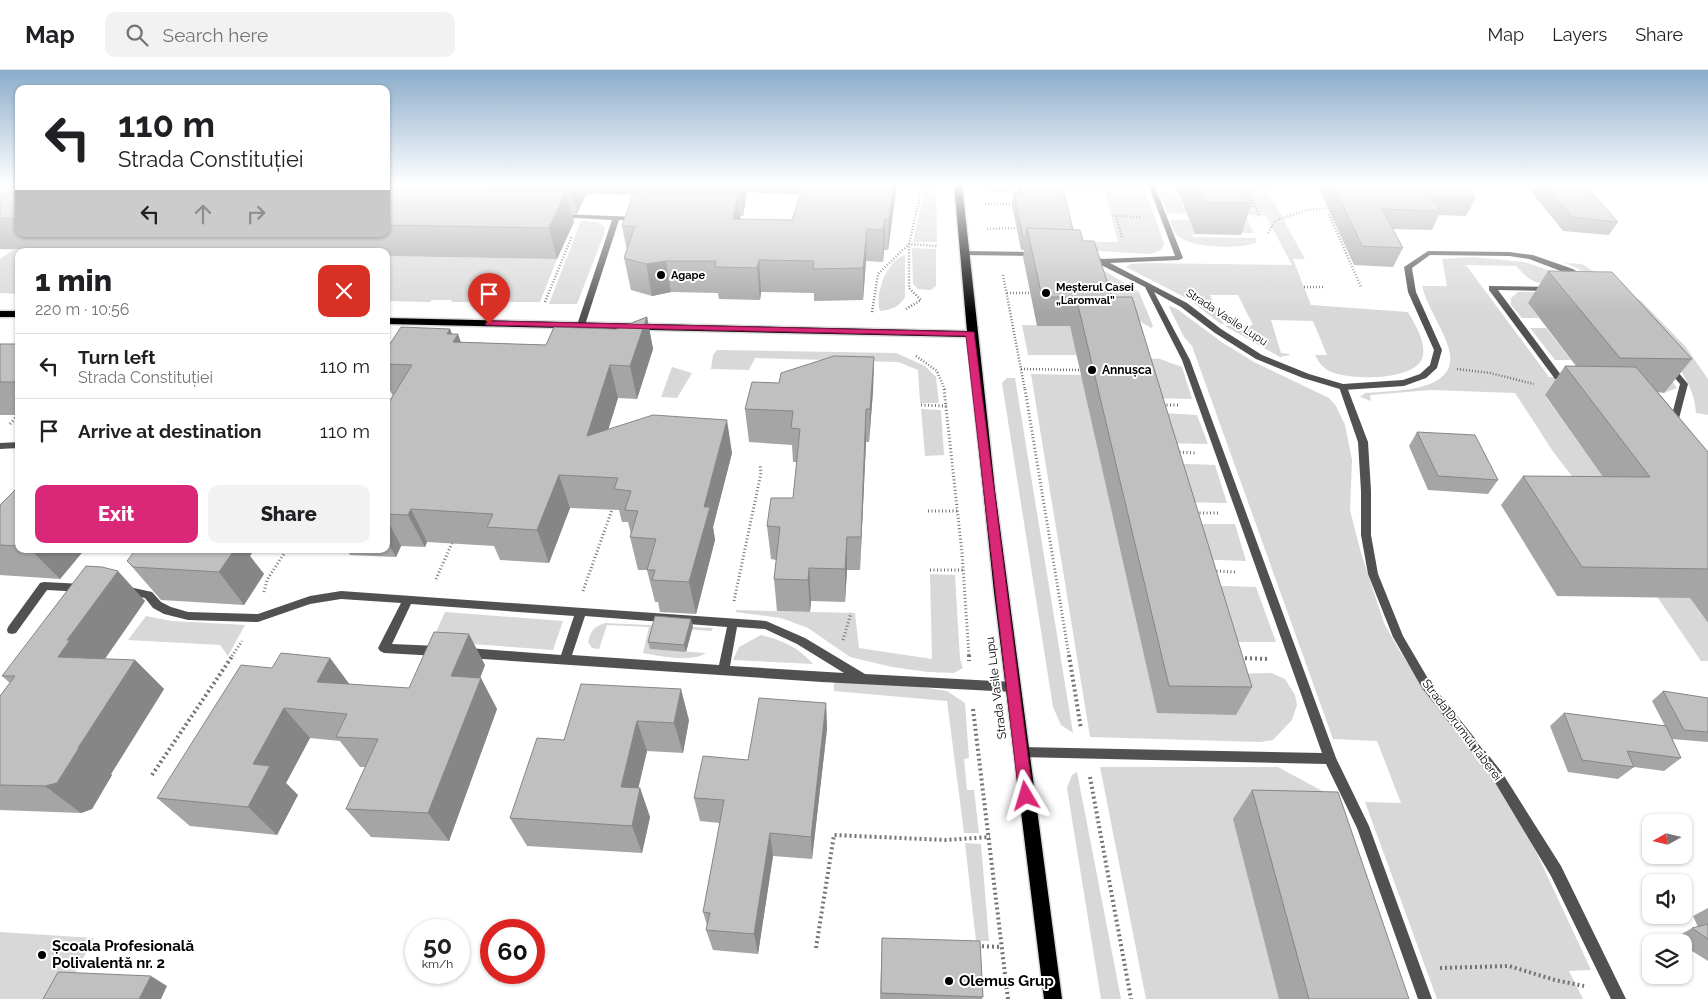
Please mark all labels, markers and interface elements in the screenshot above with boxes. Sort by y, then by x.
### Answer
search box [105,12,455,57]
text: Map [25,20,75,49]
icon: search [123,21,151,49]
text: Search here [163,24,268,46]
text: Map [1488,24,1524,45]
text: Layers [1552,24,1607,45]
text: Share [1635,24,1683,45]
text: 110 m [118,104,215,145]
icon: left [35,105,100,170]
text: Strada Constituției [118,146,304,172]
icon: left [136,200,164,228]
icon: ahead [189,200,217,228]
icon: right [242,200,270,228]
text: 1 min [35,263,112,298]
button: close [318,265,370,317]
marker: Agape [655,269,667,281]
place label: Agape [671,269,705,282]
pin [468,273,510,324]
icon: arrive [475,280,503,308]
place label: Meșterul Casei „Laromval” [1056,281,1134,307]
street label: Strada Vasile Lupu [1184,286,1270,349]
marker: Meșterul Casei „Laromval” [1040,287,1052,299]
text: 220 m · 10:56 [35,300,129,319]
text: Turn left [78,346,155,368]
icon: left [35,352,63,380]
text: 110 m [320,355,370,377]
place label: Annușca [1102,363,1152,377]
marker: Annușca [1086,364,1098,376]
text: Strada Constituției [78,368,213,387]
icon: arrive [35,417,63,445]
text: Arrive at destination [78,420,262,442]
text: 110 m [320,420,370,442]
button: Exit [35,485,198,543]
button: Share [208,485,370,543]
street label: Strada Vasile Lupu [983,636,1009,740]
street label: Strada Drumul Taberei [1419,677,1505,783]
position arrow [999,769,1051,821]
north arrow [1642,814,1692,864]
map controls [1642,814,1692,984]
button: sound [1642,874,1692,924]
speed limit sign: 60 [480,919,545,984]
text: 50 [423,930,452,960]
button: layers [1642,934,1692,984]
place label: Școala Profesională Polivalentă nr. 2 [52,937,194,972]
marker: Școala Profesională Polivalentă nr. 2 [36,949,48,961]
text: km/h [422,957,453,971]
place label: Olemus Grup [959,972,1054,990]
marker: Olemus Grup [943,975,955,987]

